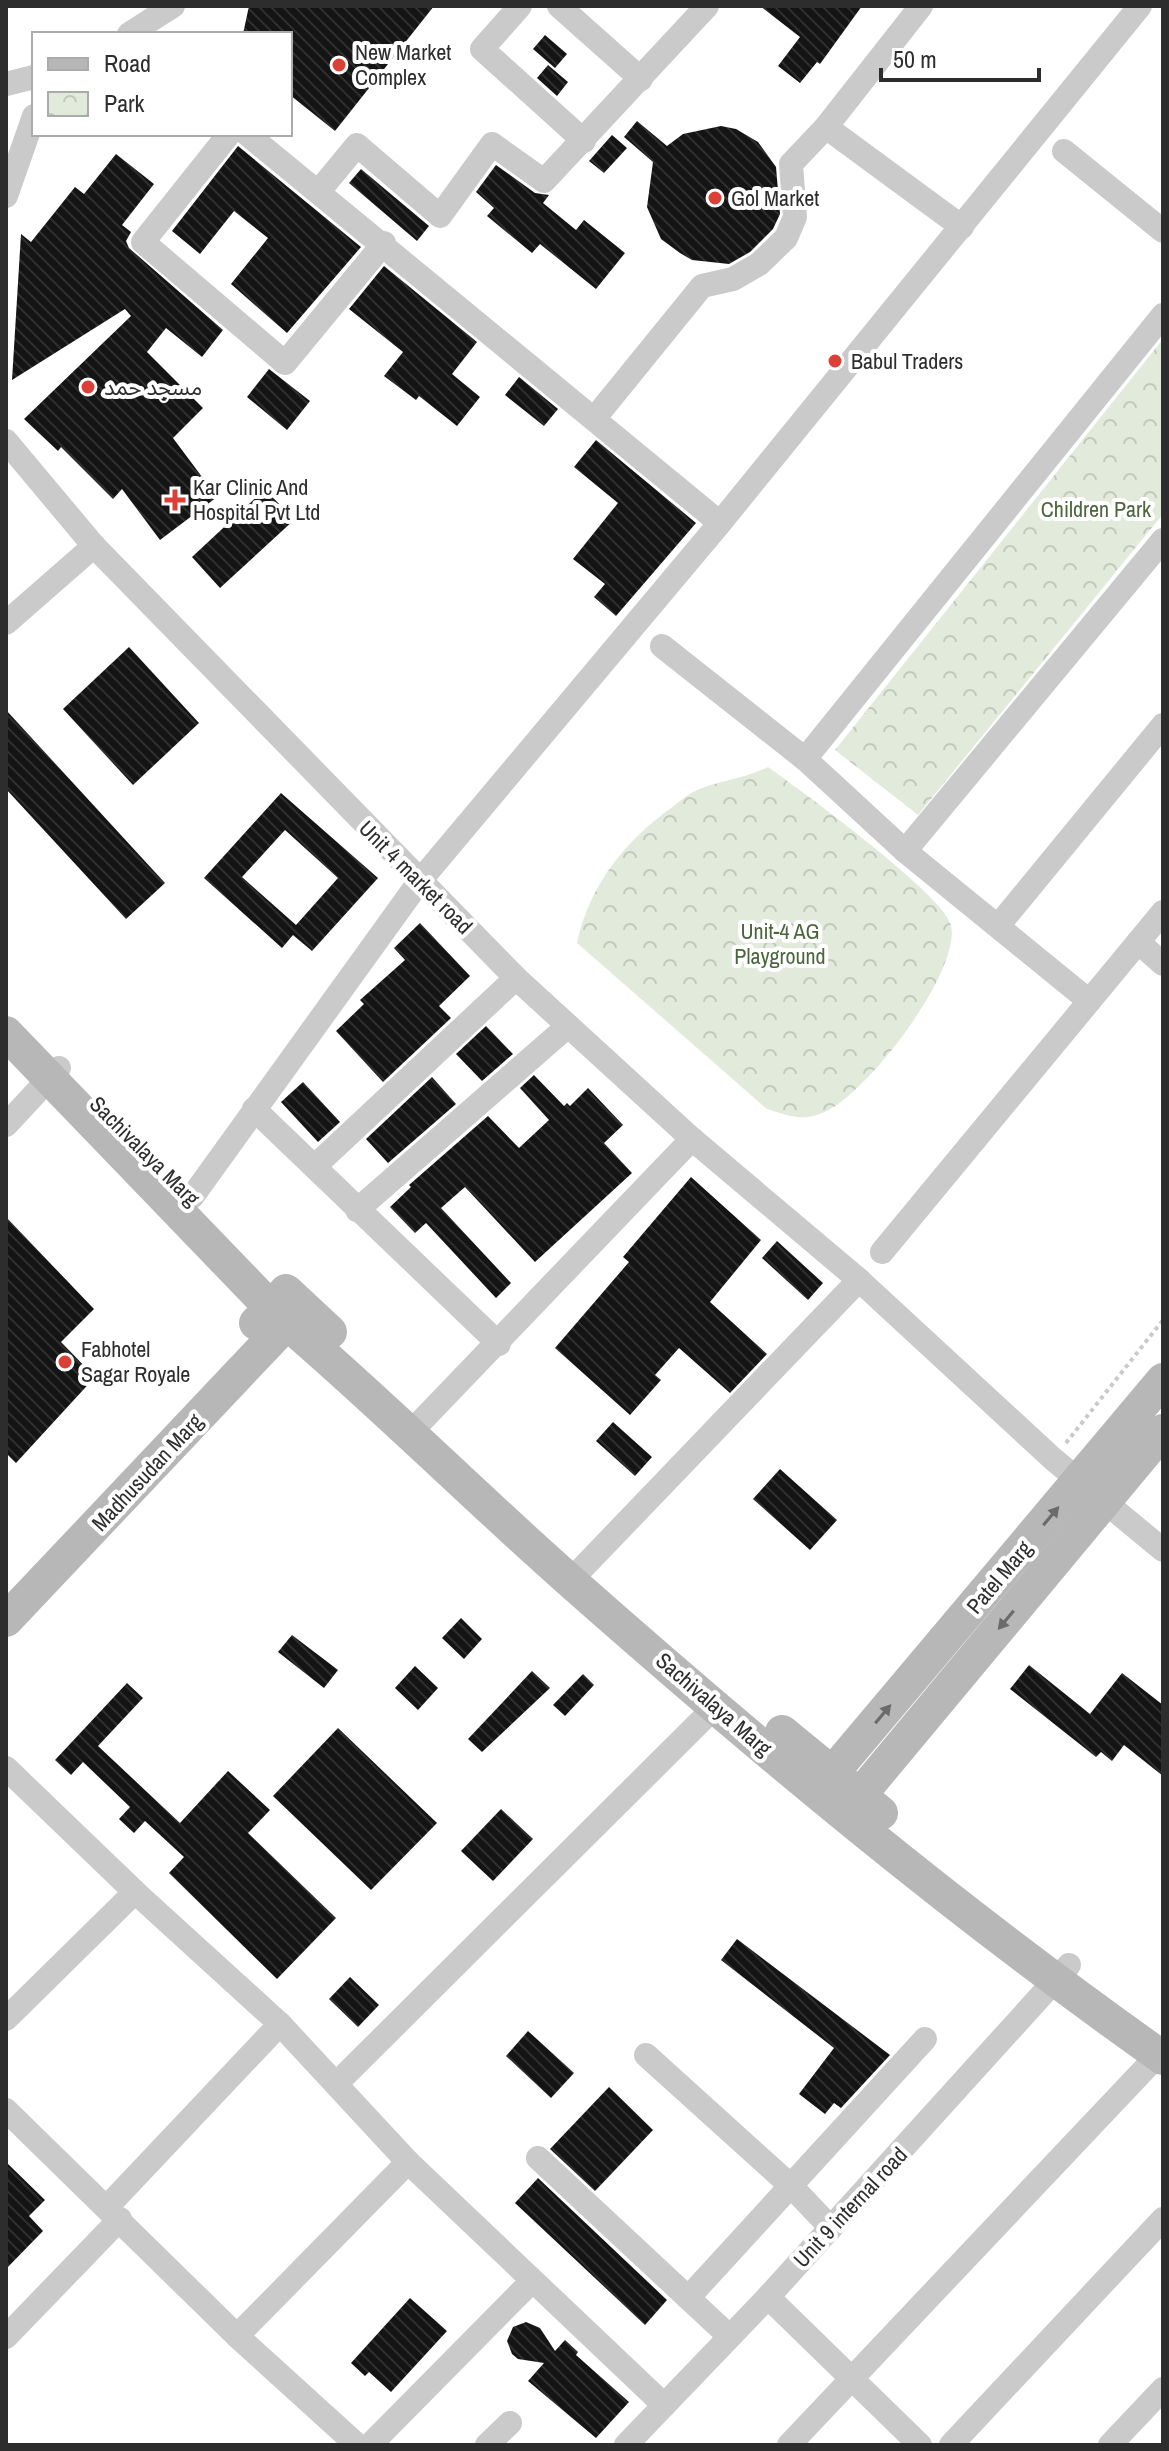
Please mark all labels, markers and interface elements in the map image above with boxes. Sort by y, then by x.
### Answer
legend [32,32,292,136]
scale bar [881,32,1039,82]
place label: New Market Complex [355,37,451,92]
text: 50 m [893,43,937,75]
text: Road [104,47,151,79]
marker: New Market Complex [330,56,348,74]
text: Park [104,87,145,119]
place label: Gol Market [731,183,819,213]
marker: Gol Market [706,189,724,207]
place label: Babul Traders [851,346,963,376]
marker: Babul Traders [826,352,844,370]
place label: مسجد حمد [104,372,202,402]
marker: مسجد حمد [79,378,97,396]
place label: Kar Clinic And Hospital Pvt Ltd [193,472,320,527]
marker: Kar Clinic And Hospital Pvt Ltd [164,489,186,511]
park label: Children Park [1041,494,1152,524]
street label: Unit 4 market road [353,814,479,940]
park label: Unit-4 AG Playground [734,916,826,971]
street label: Sachivalaya Marg [83,1089,207,1213]
place label: Fabhotel Sagar Royale [81,1334,190,1389]
marker: Fabhotel Sagar Royale [56,1353,74,1371]
street label: Madhusudan Marg [85,1407,209,1537]
one-way arrow [1042,1506,1059,1526]
street label: Patel Marg [959,1534,1039,1620]
one-way arrow [998,1610,1015,1630]
street label: Sachivalaya Marg [650,1645,778,1763]
one-way arrow [874,1704,891,1724]
street label: Unit 9 internal road [786,2140,914,2274]

